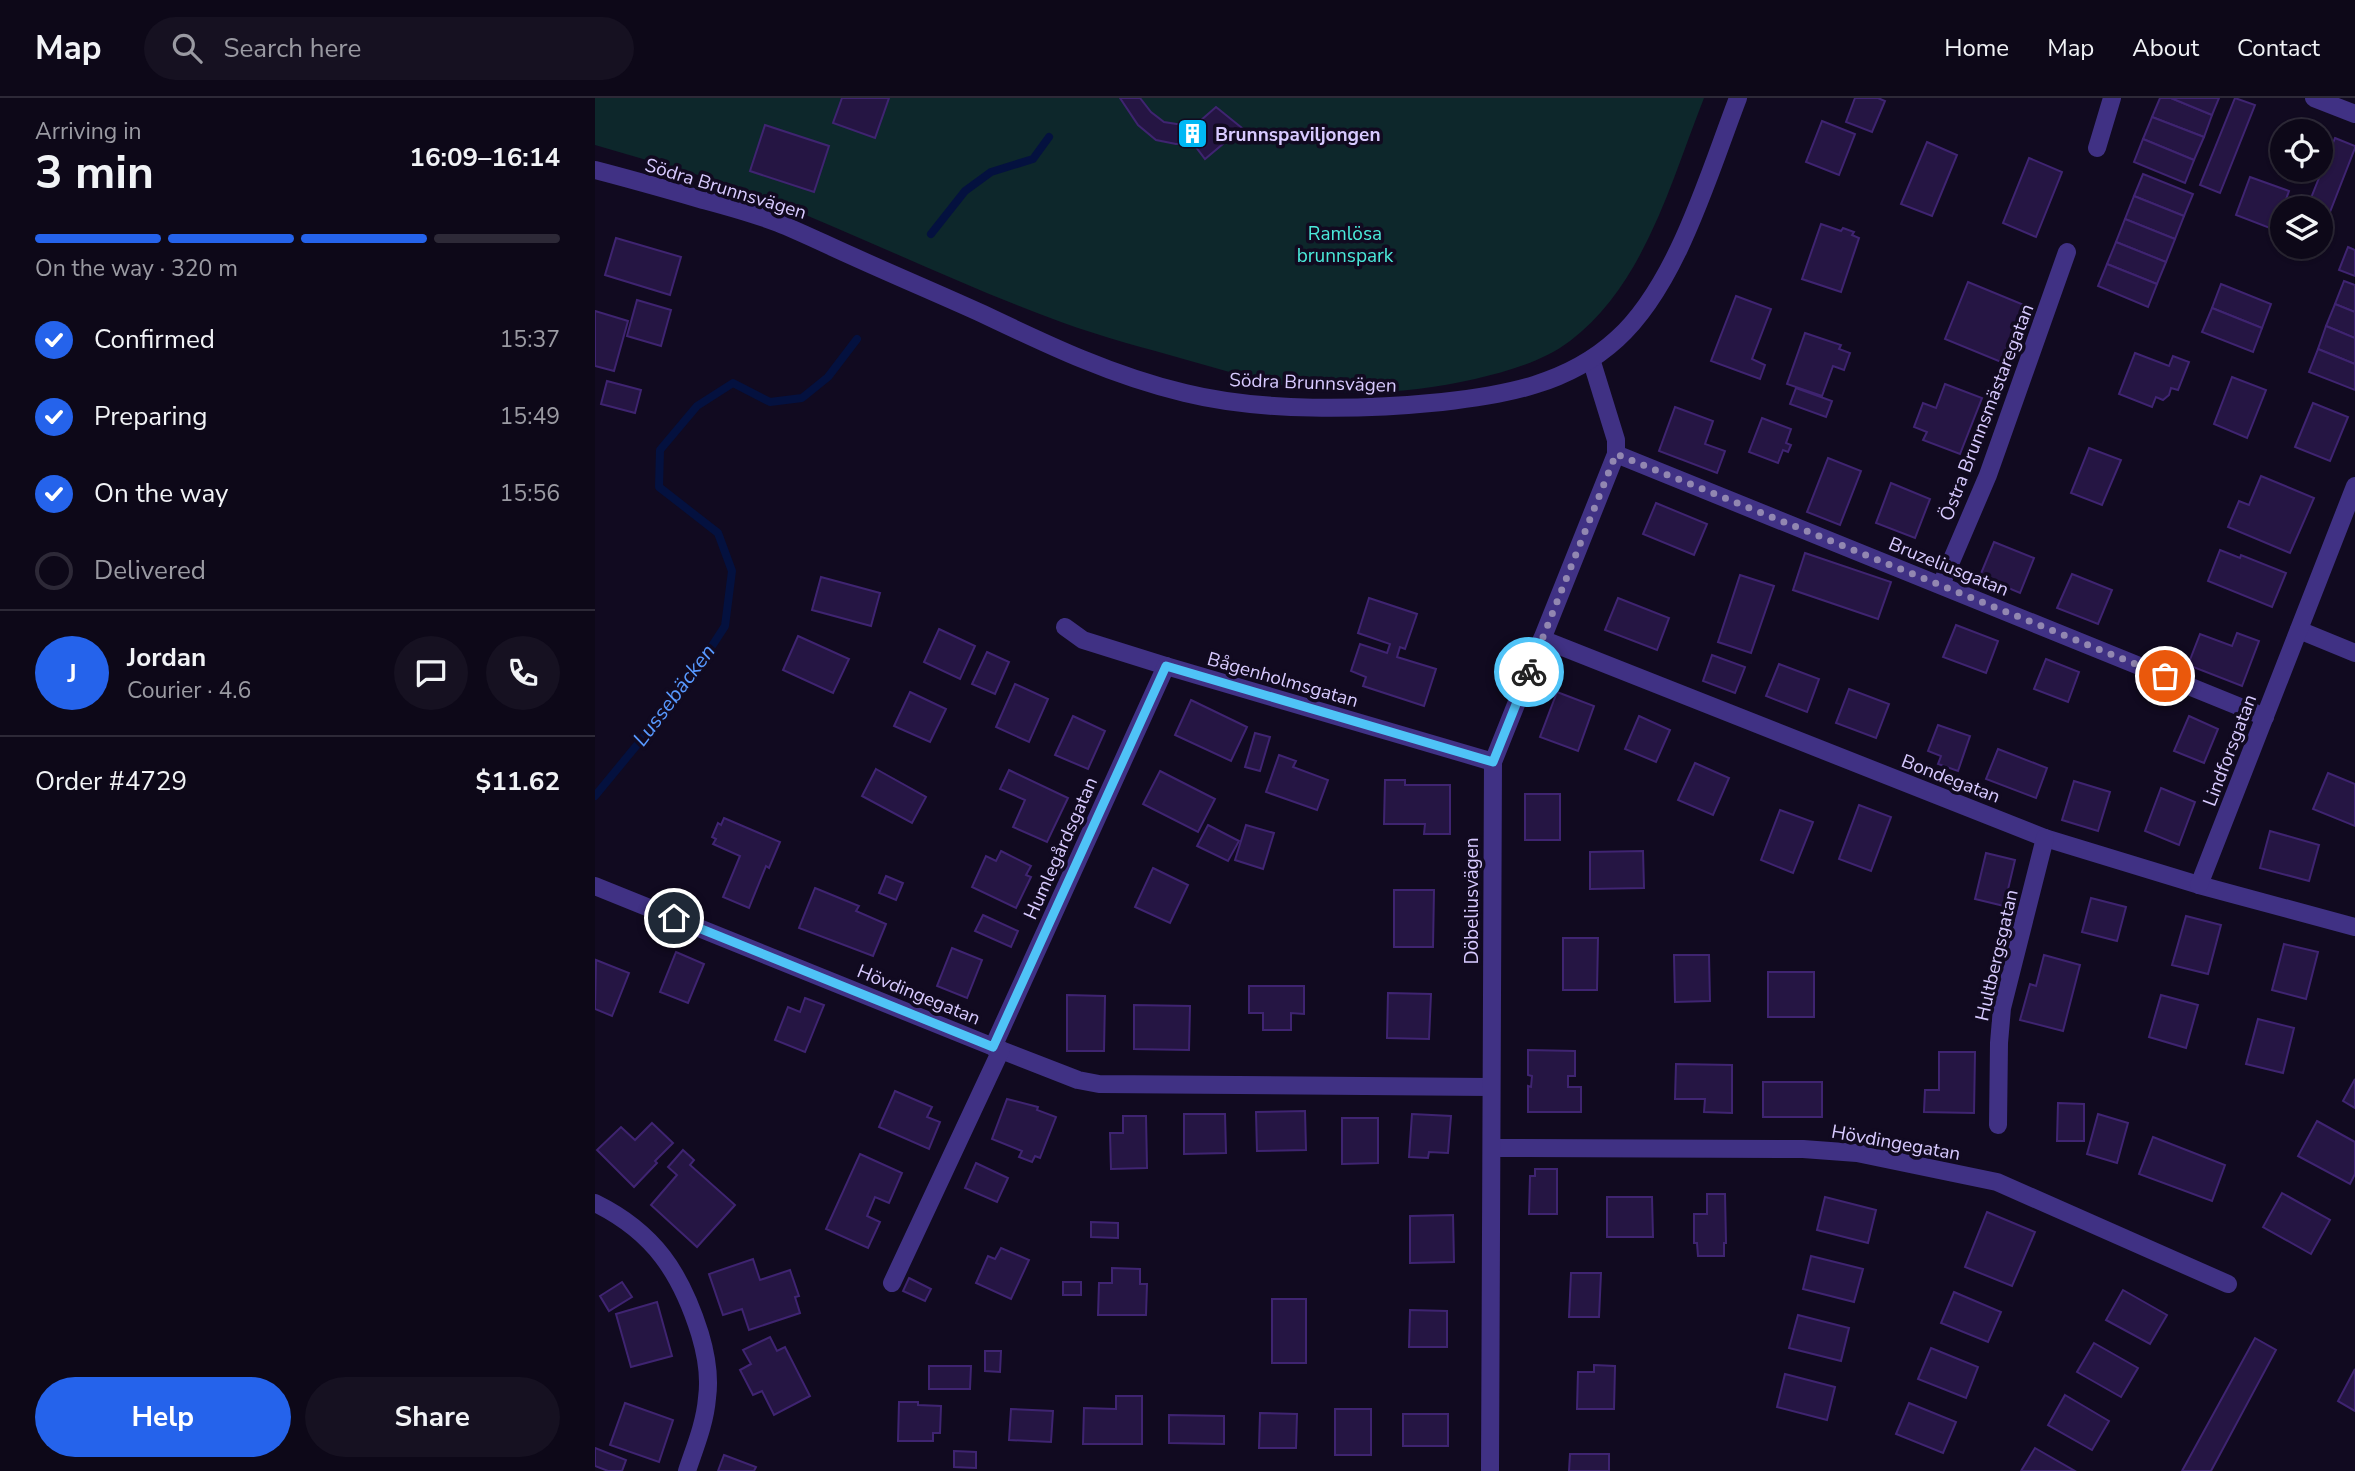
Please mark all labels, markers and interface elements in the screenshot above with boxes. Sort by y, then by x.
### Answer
search box [144,17,634,80]
text: Map [35,26,102,71]
icon: search [168,29,206,67]
text: Search here [224,31,361,66]
text: Home [1944,32,2009,64]
text: Map [2047,32,2094,64]
text: About [2132,32,2199,64]
text: Contact [2237,32,2320,64]
text: Arriving in [35,116,142,147]
building icon: Brunnspaviljongen [1175,117,1209,151]
map controls [2270,119,2333,259]
button: locate [2270,119,2333,182]
place label: Brunnspaviljongen [1215,122,1381,148]
text: 16:09–16:14 [409,140,560,175]
text: 3 min [35,141,154,204]
street label: Södra Brunnsvägen [642,152,810,226]
button: layers [2270,196,2333,259]
park label: Ramlösa brunnspark [1297,221,1394,269]
text: On the way · 320 m [35,253,238,284]
street label: Östra Brunnsmästaregatan [1933,300,2040,525]
icon: check [35,321,73,359]
text: Confirmed [94,322,215,357]
text: 15:37 [500,324,560,355]
street label: Södra Brunnsvägen [1229,367,1397,399]
icon: check [35,398,73,436]
text: Preparing [94,399,207,434]
text: 15:49 [500,401,560,432]
icon: check [35,475,73,513]
text: On the way [94,476,228,511]
text: 15:56 [500,478,560,509]
street label: Bruzeliusgatan [1885,531,2013,603]
text: Delivered [94,553,206,588]
button: chat [394,636,468,710]
button: phone [486,636,560,710]
courier [1494,637,1564,707]
water label: Lussebäcken [626,638,722,752]
text: Jordan [127,640,206,675]
street label: Bågenholmsgatan [1204,646,1361,714]
pin [2135,646,2195,706]
icon: bike [1510,653,1548,691]
text: J [67,656,77,691]
icon: bag [2146,657,2184,695]
text: Courier · 4.6 [127,675,251,706]
street label: Lindforsgatan [2197,691,2263,810]
street label: Bondegatan [1897,748,2004,810]
text: Order #4729 [35,764,187,799]
text: $11.62 [476,764,560,799]
street label: Humlegårdsgatan [1018,773,1104,924]
street label: Döbeliusvägen [1459,837,1485,965]
street label: Hultbergsgatan [1969,887,2025,1023]
pin [644,888,704,948]
icon: home [655,899,693,937]
street label: Hövdingegatan [853,958,984,1031]
street label: Hövdingegatan [1829,1119,1962,1167]
button: Help [35,1377,291,1457]
button: Share [305,1377,560,1457]

